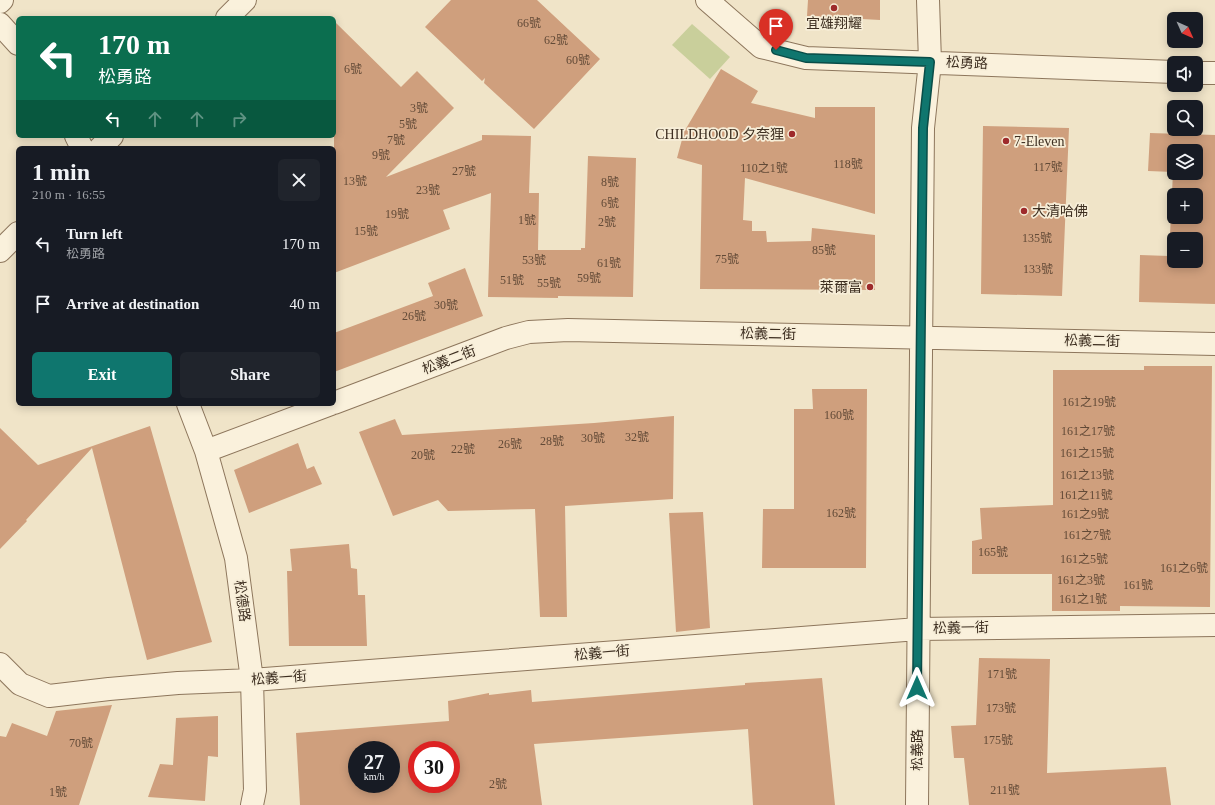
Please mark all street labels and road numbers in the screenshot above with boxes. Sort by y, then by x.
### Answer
street label: 松勇路 [946,55,988,71]
street label: 松義二街 [740,326,796,342]
street label: 松義二街 [1064,333,1120,349]
street label: 松義二街 [420,343,478,377]
street label: 松德路 [232,579,253,623]
street label: 松義一街 [933,620,989,636]
street label: 松義一街 [573,643,631,663]
street label: 松義一街 [251,669,307,687]
street label: 松義路 [910,729,925,771]

